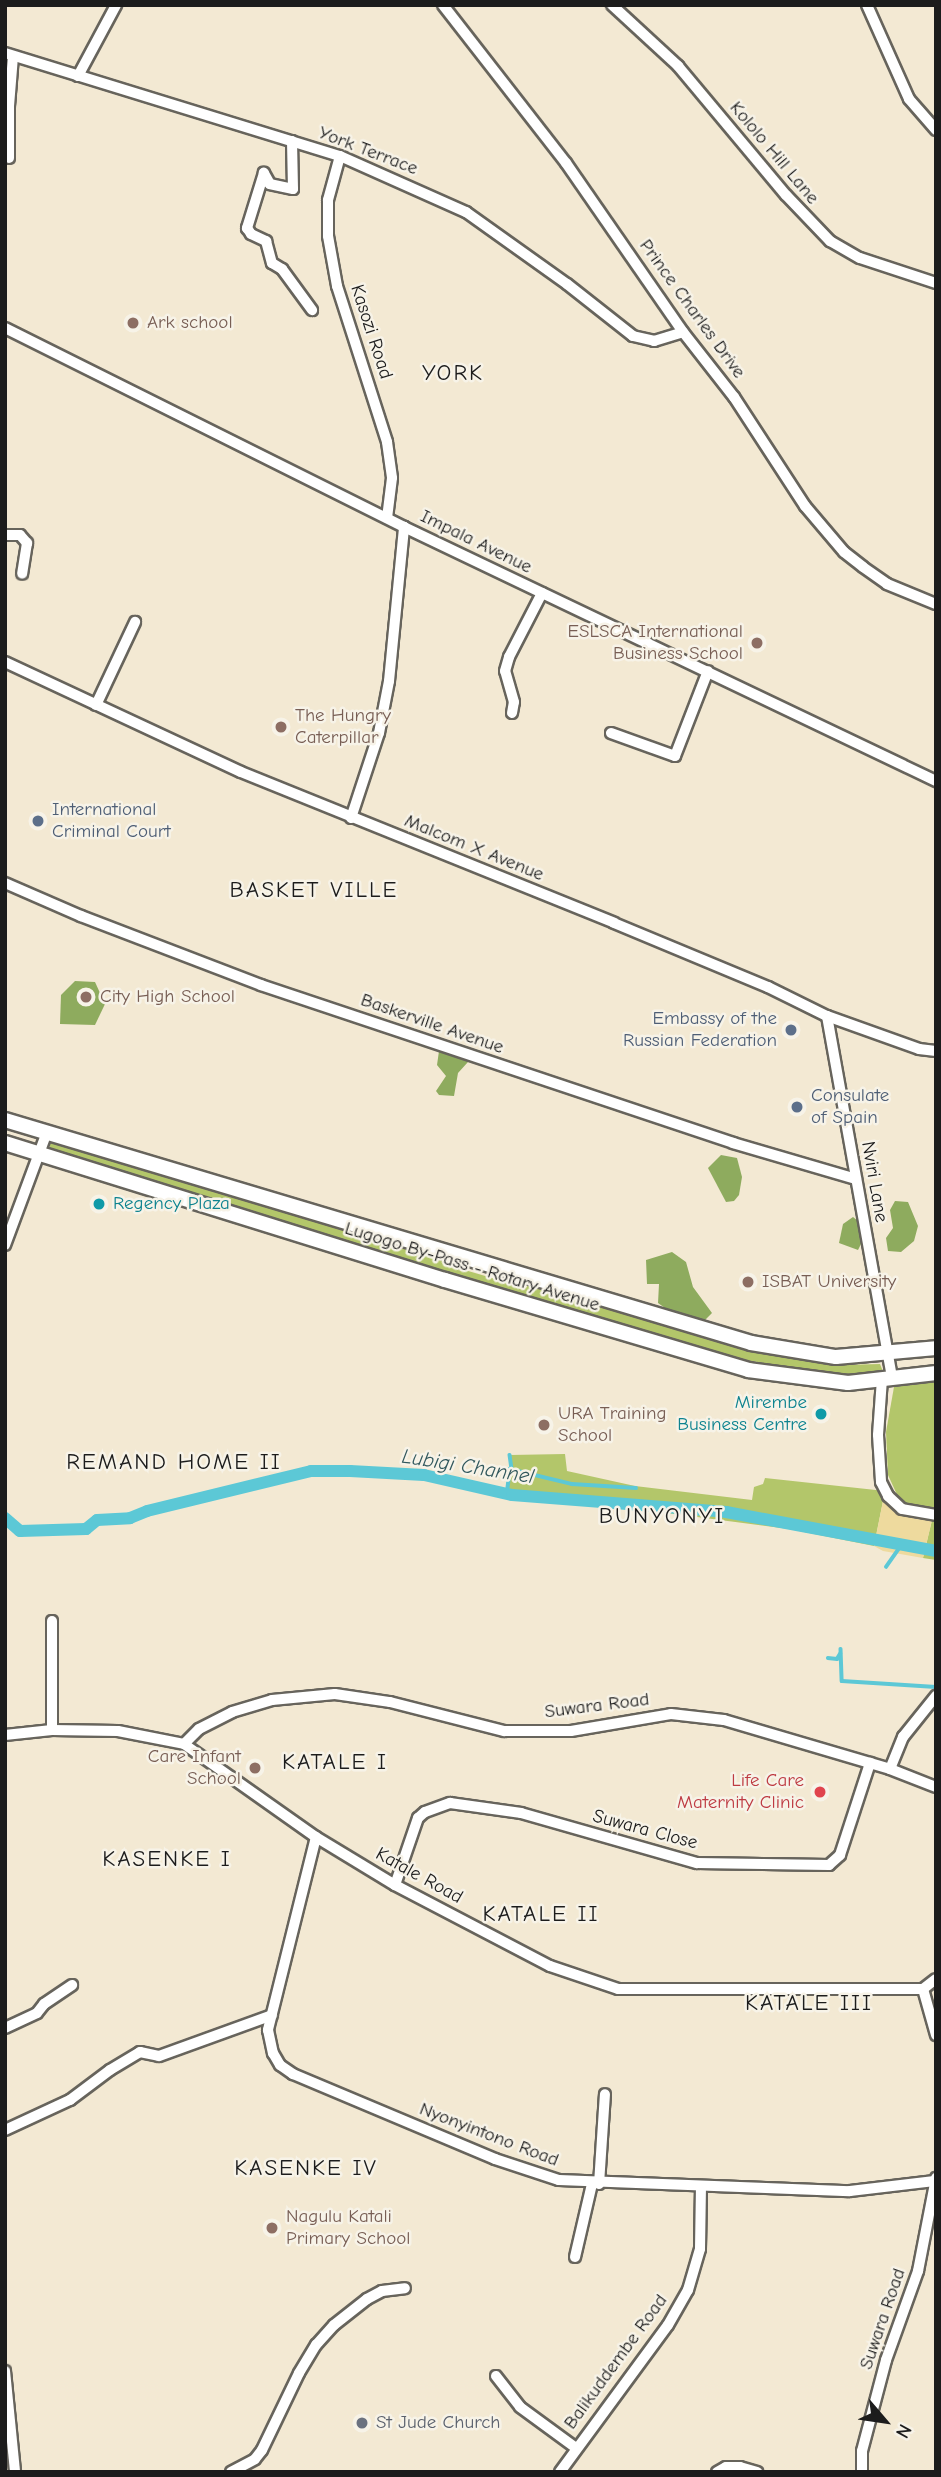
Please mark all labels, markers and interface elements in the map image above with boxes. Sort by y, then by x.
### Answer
street label: Kololo Hill Lane [724,97,824,209]
street label: York Terrace [315,122,421,180]
street label: Prince Charles Drive [634,235,750,383]
street label: Kasozi Road [345,282,397,382]
place label: Ark school [147,312,233,334]
marker: Ark school [125,315,141,331]
district label: YORK [422,359,484,387]
street label: Impala Avenue [417,505,535,579]
place label: ESLSCA International Business School [568,621,743,665]
marker: ESLSCA International Business School [749,635,765,651]
place label: The Hungry Caterpillar [295,705,391,749]
marker: The Hungry Caterpillar [273,719,289,735]
place label: International Criminal Court [52,799,171,843]
street label: Malcom X Avenue [401,810,547,886]
marker: International Criminal Court [30,813,46,829]
district label: BASKET VILLE [231,876,397,904]
place label: City High School [100,986,235,1008]
marker: City High School [78,989,94,1005]
street label: Baskerville Avenue [358,989,506,1059]
place label: Embassy of the Russian Federation [623,1008,777,1052]
marker: Embassy of the Russian Federation [783,1022,799,1038]
place label: Consulate of Spain [811,1085,889,1129]
marker: Consulate of Spain [789,1099,805,1115]
street label: Nviri Lane [856,1140,892,1224]
place label: Regency Plaza [113,1193,230,1215]
marker: Regency Plaza [91,1196,107,1212]
street label: Lugogo By-Pass - Rotary Avenue [342,1217,602,1317]
place label: ISBAT University [762,1271,896,1293]
marker: ISBAT University [740,1274,756,1290]
place label: Mirembe Business Centre [677,1392,807,1436]
place label: URA Training School [558,1403,666,1447]
marker: Mirembe Business Centre [813,1406,829,1422]
marker: URA Training School [536,1417,552,1433]
water label: Lubigi Channel [400,1443,536,1489]
district label: REMAND HOME II [68,1448,280,1476]
district label: BUNYONYI [600,1502,724,1530]
street label: Suwara Road [543,1688,651,1724]
place label: Care Infant School [148,1746,241,1790]
district label: KATALE I [283,1748,387,1776]
marker: Care Infant School [247,1760,263,1776]
place label: Life Care Maternity Clinic [677,1770,804,1814]
marker: Life Care Maternity Clinic [810,1782,830,1802]
street label: Suwara Close [590,1805,700,1855]
street label: Katale Road [371,1843,467,1909]
district label: KASENKE I [103,1845,231,1873]
district label: KATALE II [484,1900,598,1928]
district label: KATALE III [746,1989,872,2017]
street label: Nyonyintono Road [416,2098,562,2172]
district label: KASENKE IV [235,2154,377,2182]
place label: Nagulu Katali Primary School [286,2206,410,2250]
marker: Nagulu Katali Primary School [264,2220,280,2236]
street label: Suwara Road [855,2265,911,2373]
street label: Balikuddembe Road [559,2290,673,2434]
north arrow [850,2386,920,2456]
place label: St Jude Church [376,2412,500,2434]
marker: St Jude Church [354,2415,370,2431]
text: N [891,2420,916,2442]

